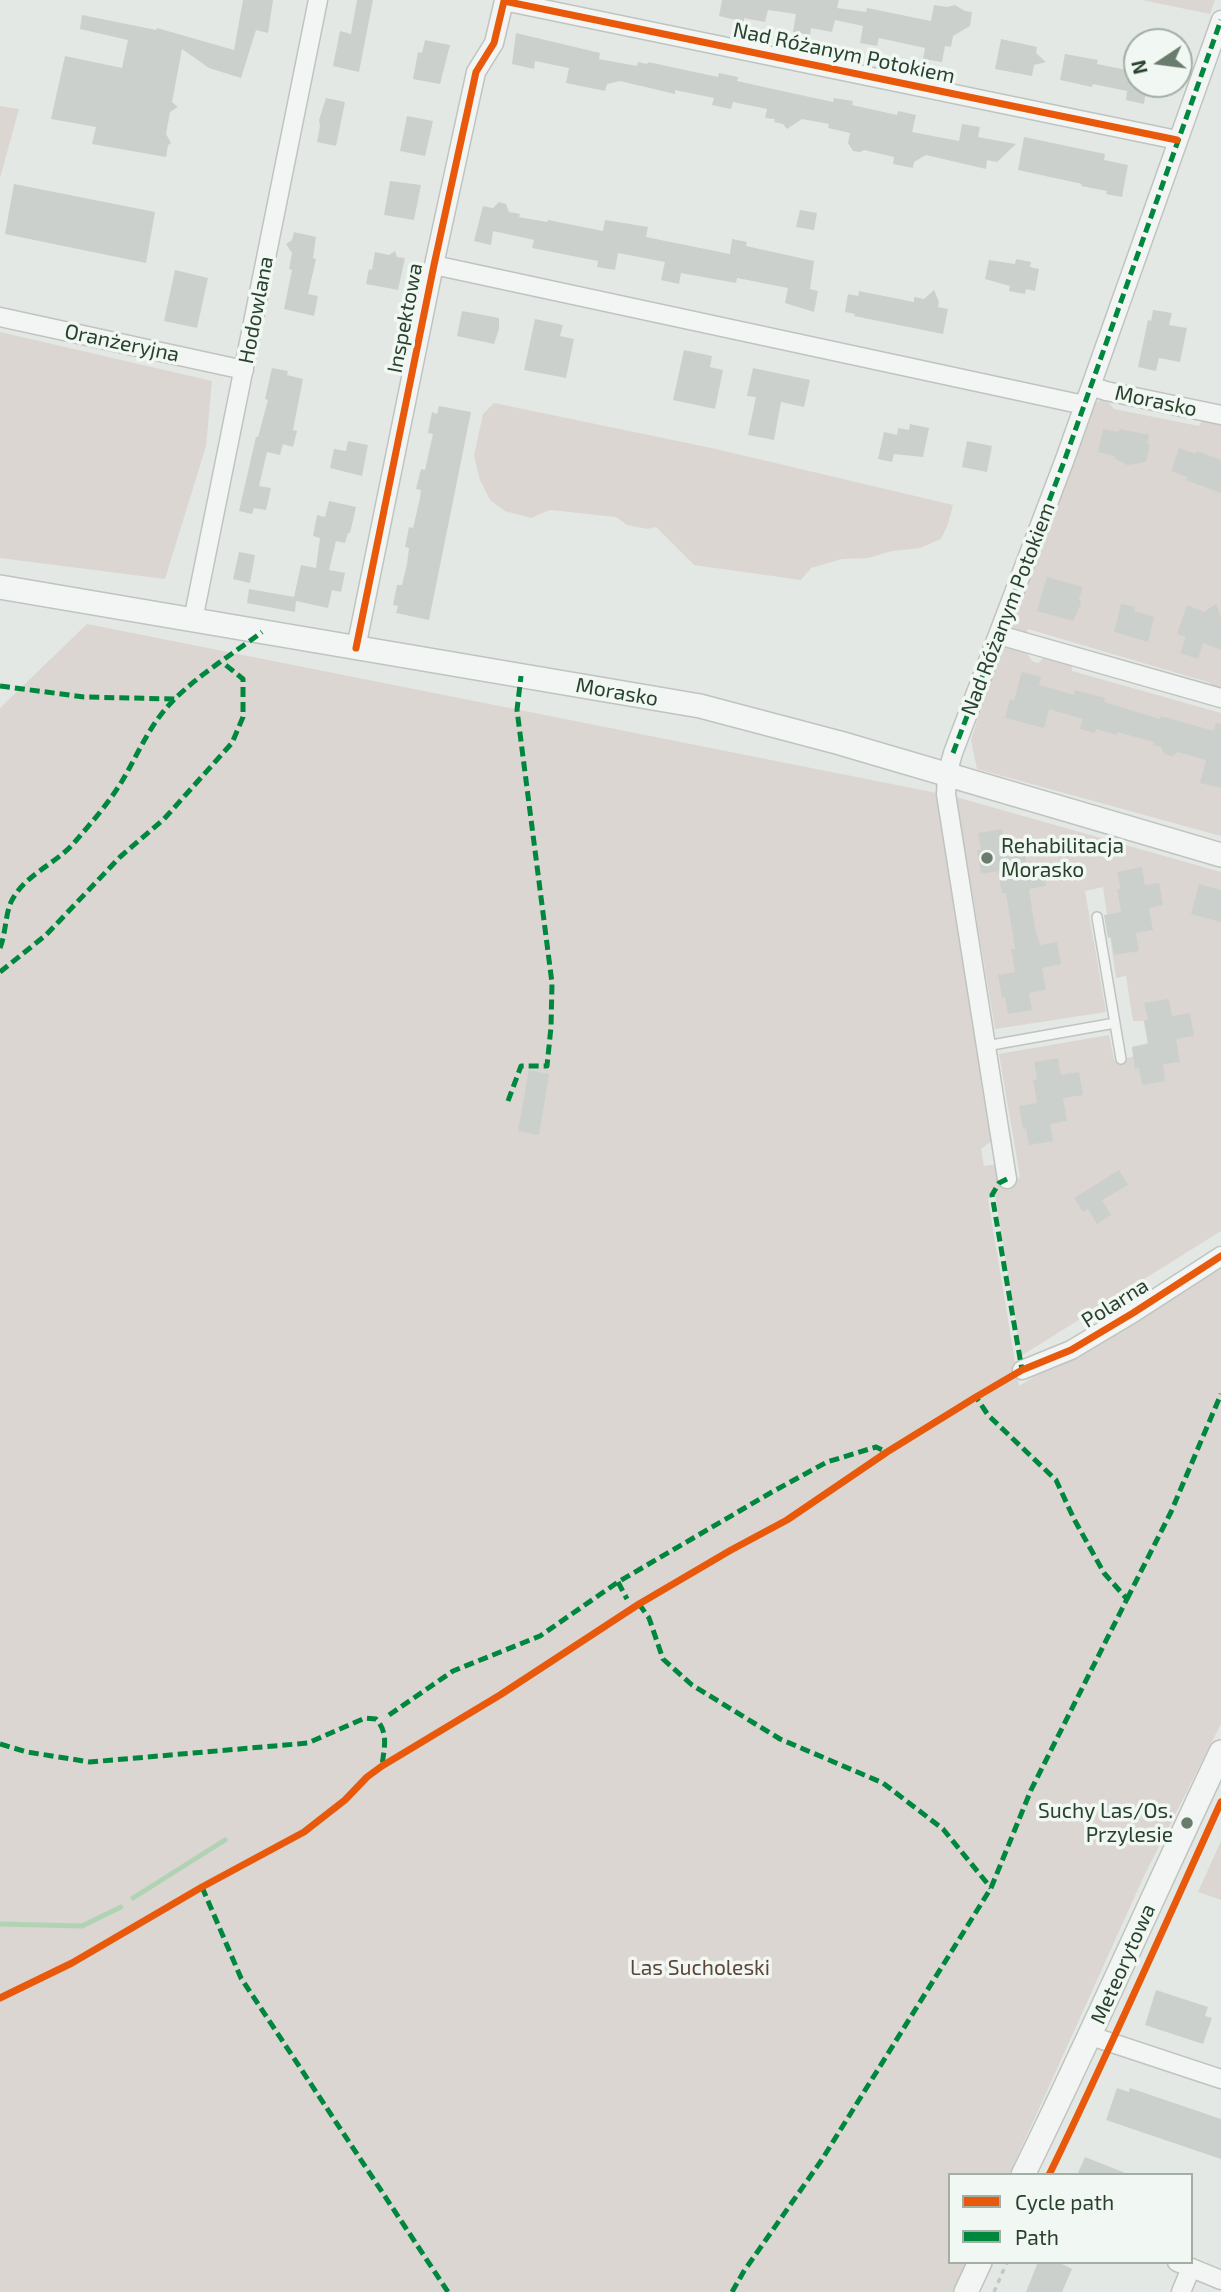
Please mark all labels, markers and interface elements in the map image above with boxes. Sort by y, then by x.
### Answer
street label: Nad Różanym Potokiem [731,17,957,89]
north arrow [1123,28,1193,98]
text: N [1126,58,1152,77]
street label: Hodowlana [233,254,279,366]
street label: Inspektowa [382,261,428,375]
street label: Oranżeryjna [62,319,182,367]
street label: Morasko [1113,380,1199,422]
street label: Nad Różanym Potokiem [956,499,1060,719]
street label: Morasko [574,672,660,712]
place label: Rehabilitacja Morasko [1001,833,1124,883]
marker: Rehabilitacja Morasko [979,850,995,866]
street label: Polarna [1077,1273,1153,1333]
place label: Suchy Las/Os. Przylesie [1038,1798,1173,1848]
marker: Suchy Las/Os. Przylesie [1179,1815,1195,1831]
street label: Meteorytowa [1085,1900,1161,2028]
park label: Las Sucholeski [630,1955,770,1981]
legend [948,2173,1193,2264]
text: Cycle path [1015,2189,1114,2214]
text: Path [1015,2224,1059,2249]

